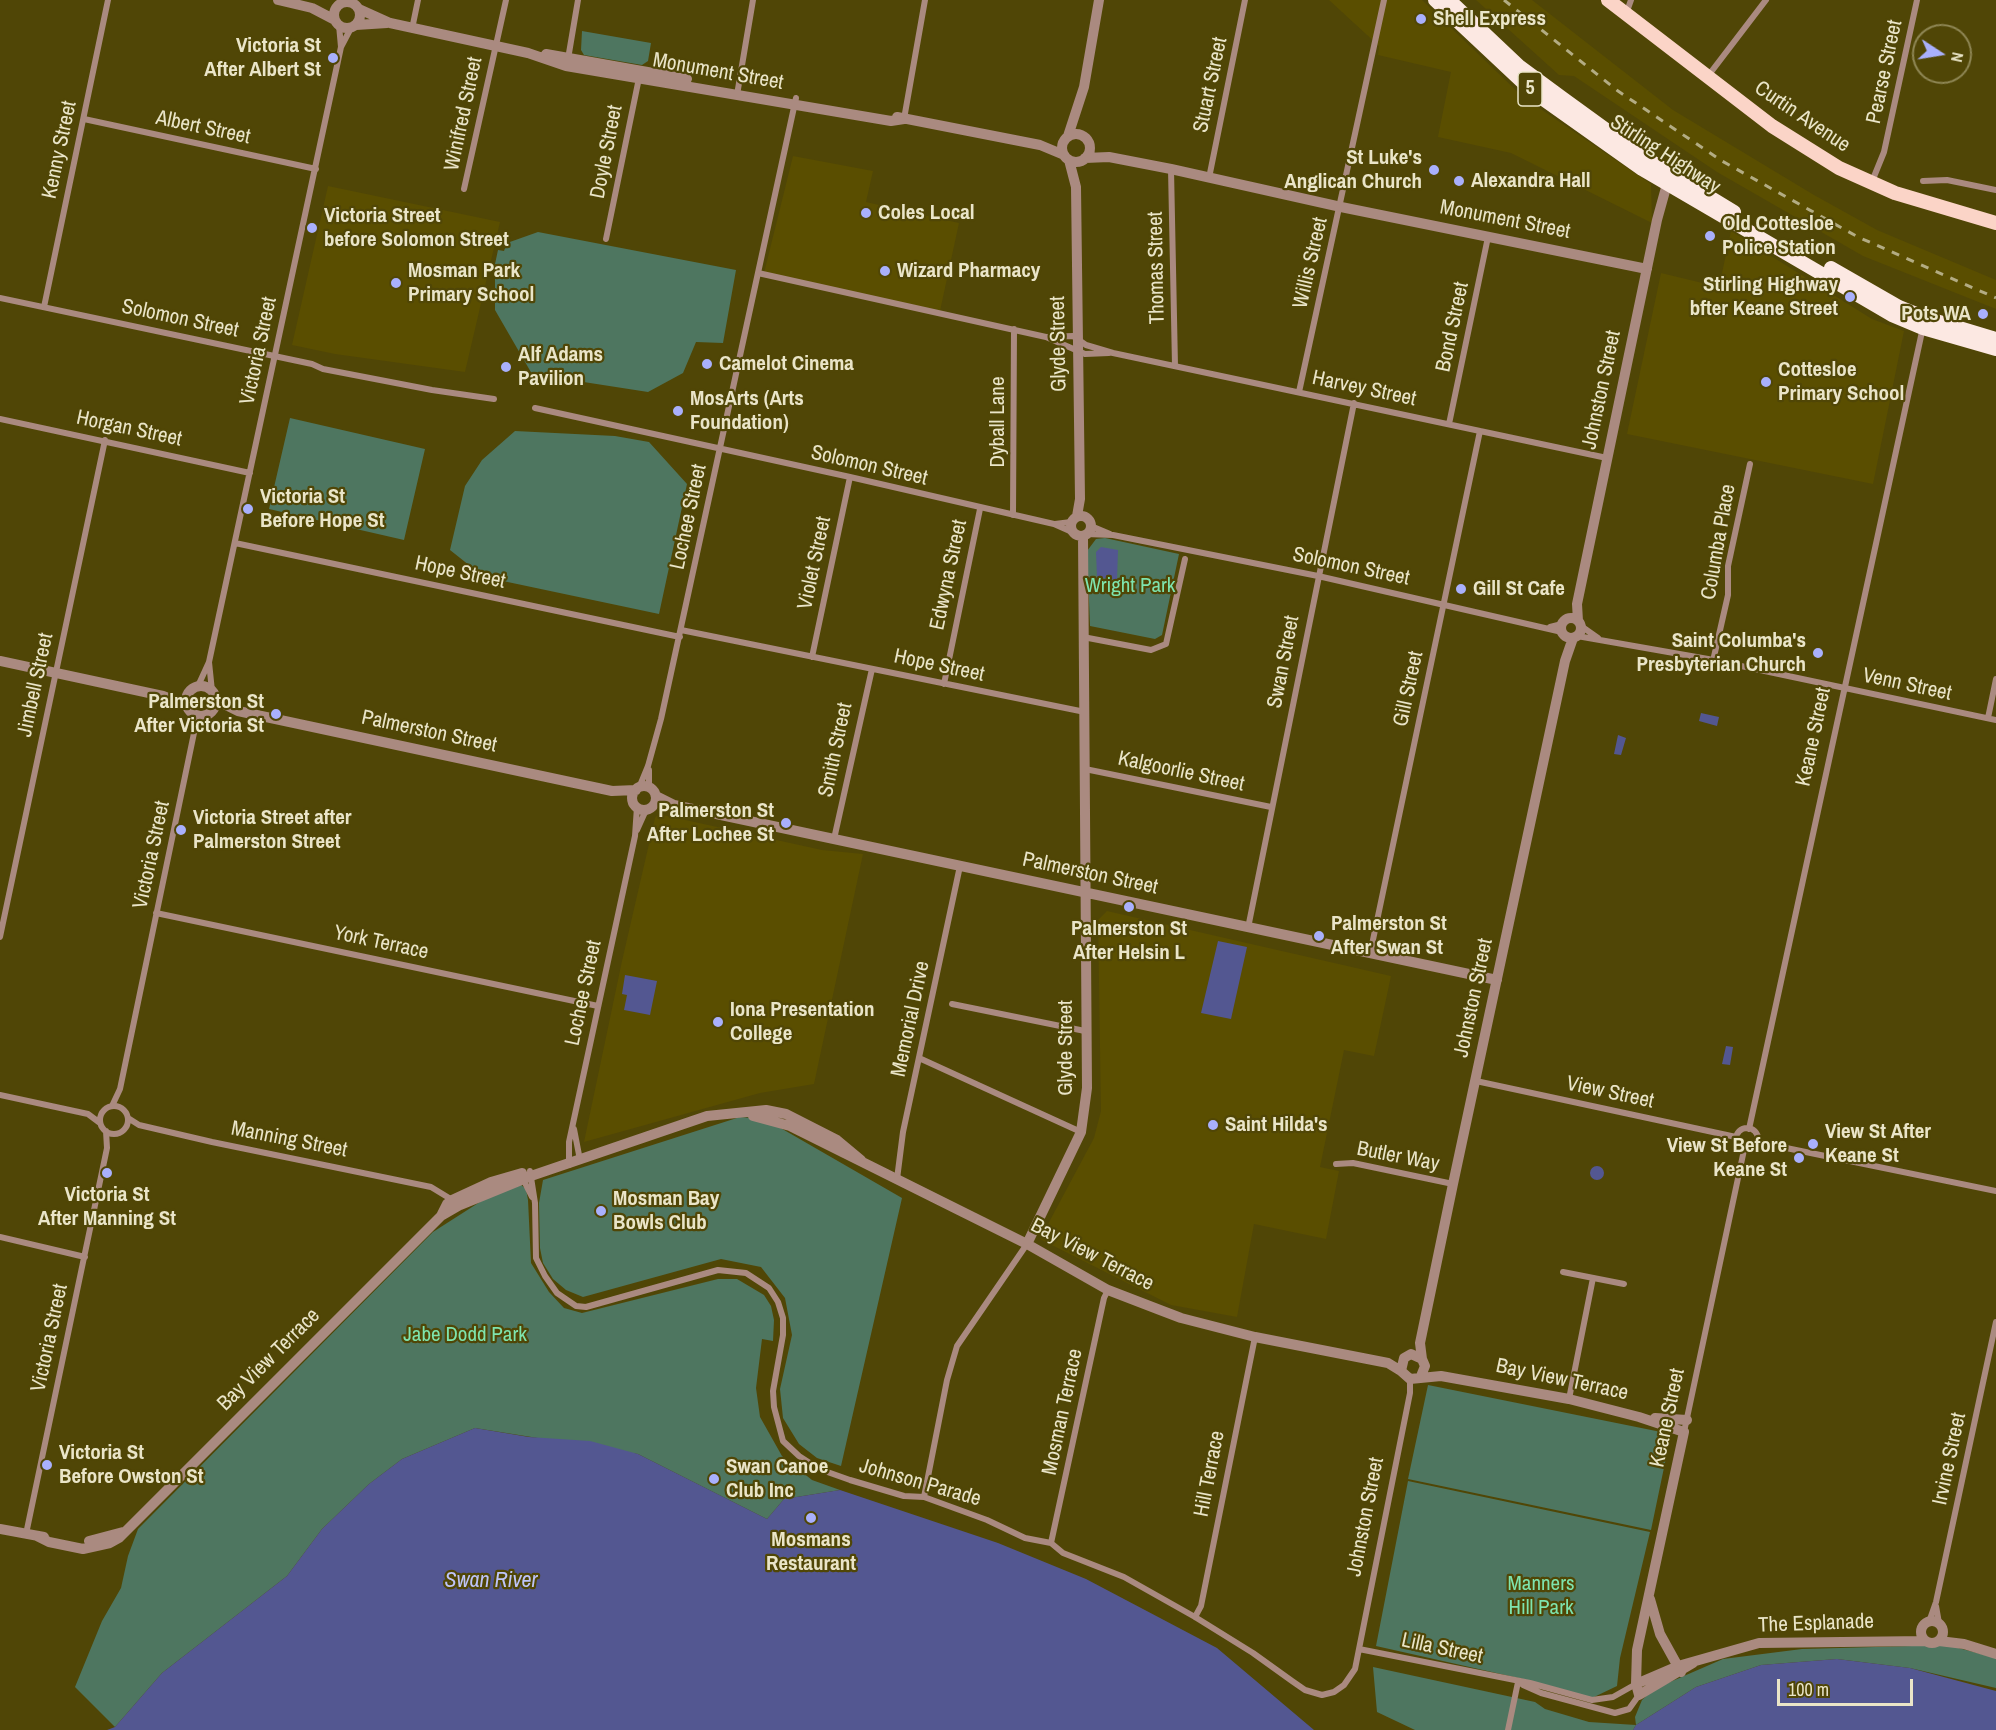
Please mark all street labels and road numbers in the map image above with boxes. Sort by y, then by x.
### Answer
street label: Pearse Street [1862,18,1908,126]
street label: Stuart Street [1189,35,1233,135]
street label: Monument Street [651,48,785,96]
street label: Winifred Street [440,55,488,173]
road number: 5 [1518,72,1542,106]
street label: Curtin Avenue [1749,76,1855,158]
street label: Kenny Street [37,99,83,201]
street label: Doyle Street [586,103,628,201]
street label: Albert Street [154,106,252,150]
street label: Stirling Highway [1605,110,1725,200]
street label: Monument Street [1438,195,1572,245]
street label: Thomas Street [1143,211,1171,325]
street label: Willis Street [1288,215,1334,311]
street label: Bond Street [1431,280,1475,374]
street label: Solomon Street [119,294,241,344]
street label: Victoria Street [235,295,283,407]
street label: Glyde Street [1046,296,1072,392]
street label: Johnston Street [1577,328,1627,452]
street label: Harvey Street [1310,366,1418,412]
street label: Dyball Lane [985,377,1011,467]
street label: Horgan Street [74,406,184,452]
street label: Solomon Street [808,440,930,492]
street label: Lochee Street [666,462,712,572]
street label: Columba Place [1696,482,1742,602]
street label: Violet Street [793,514,837,612]
street label: Edwyna Street [925,518,973,632]
street label: Solomon Street [1290,542,1412,592]
street label: Hope Street [412,551,508,595]
street label: Swan Street [1263,614,1305,710]
street label: Jimbell Street [13,631,59,739]
street label: Hope Street [891,644,987,688]
street label: Gill Street [1389,649,1429,729]
street label: Venn Street [1860,663,1954,707]
street label: Keane Street [1791,685,1837,789]
street label: Smith Street [814,701,858,799]
street label: Palmerston Street [359,705,499,759]
street label: Kalgoorlie Street [1116,746,1246,798]
street label: Victoria Street [128,799,176,911]
street label: Palmerston Street [1020,847,1160,901]
street label: York Terrace [331,921,431,965]
street label: Johnston Street [1449,936,1499,1060]
street label: Lochee Street [561,938,607,1048]
street label: Memorial Drive [886,959,936,1079]
street label: Glyde Street [1053,1000,1079,1096]
street label: View Street [1564,1071,1656,1115]
street label: Manning Street [229,1116,349,1164]
street label: Butler Way [1355,1137,1441,1177]
street label: Bay View Terrace [1026,1213,1158,1297]
street label: Victoria Street [26,1282,74,1394]
street label: Bay View Terrace [212,1303,326,1417]
street label: Mosman Terrace [1037,1347,1089,1477]
street label: Bay View Terrace [1494,1354,1630,1406]
street label: Keane Street [1645,1366,1691,1470]
street label: Irvine Street [1928,1411,1972,1507]
street label: Hill Terrace [1189,1429,1231,1519]
street label: Johnson Parade [856,1454,984,1512]
street label: Johnston Street [1342,1455,1390,1579]
street label: The Esplanade [1758,1609,1874,1639]
street label: Lilla Street [1399,1628,1485,1670]

